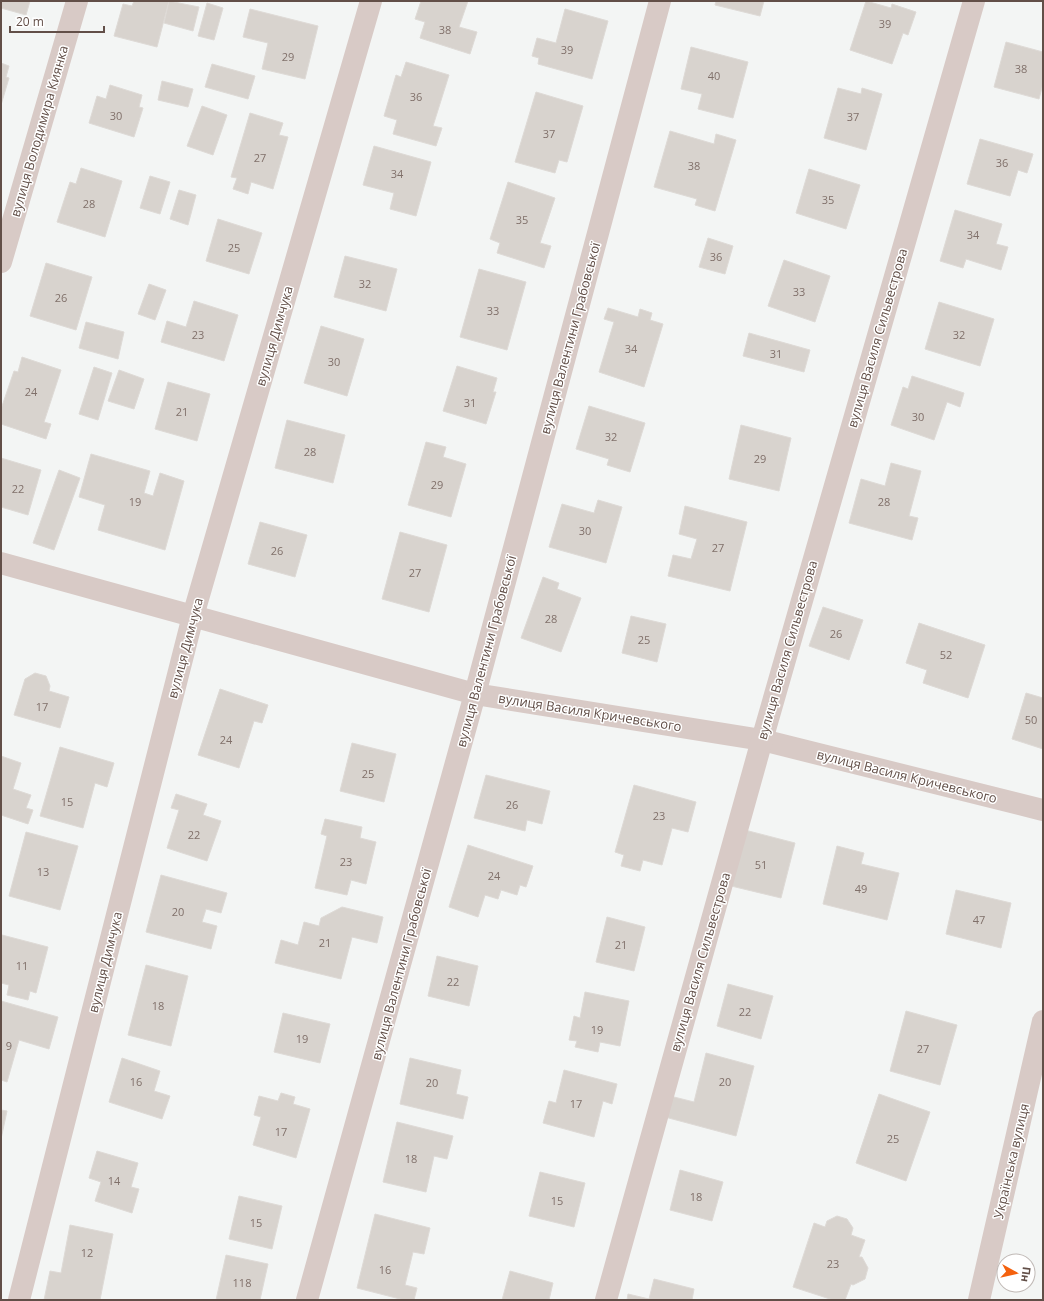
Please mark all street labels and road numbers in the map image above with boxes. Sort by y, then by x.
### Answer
street label: вулиця Володимира Киянка [6,43,72,219]
street label: вулиця Валентини Грабовської [536,239,604,436]
street label: вулиця Василя Сильвестрова [843,246,911,430]
street label: вулиця Димчука [251,284,297,388]
street label: вулиця Валентини Грабовської [452,552,520,749]
street label: вулиця Василя Сильвестрова [753,558,821,742]
street label: вулиця Димчука [163,596,207,700]
street label: вулиця Василя Кричевського [497,689,683,735]
street label: вулиця Василя Кричевського [815,745,999,807]
street label: вулиця Валентини Грабовської [367,865,435,1062]
street label: вулиця Василя Сильвестрова [666,870,734,1054]
street label: вулиця Димчука [84,910,126,1014]
street label: Українська вулиця [989,1102,1033,1220]

